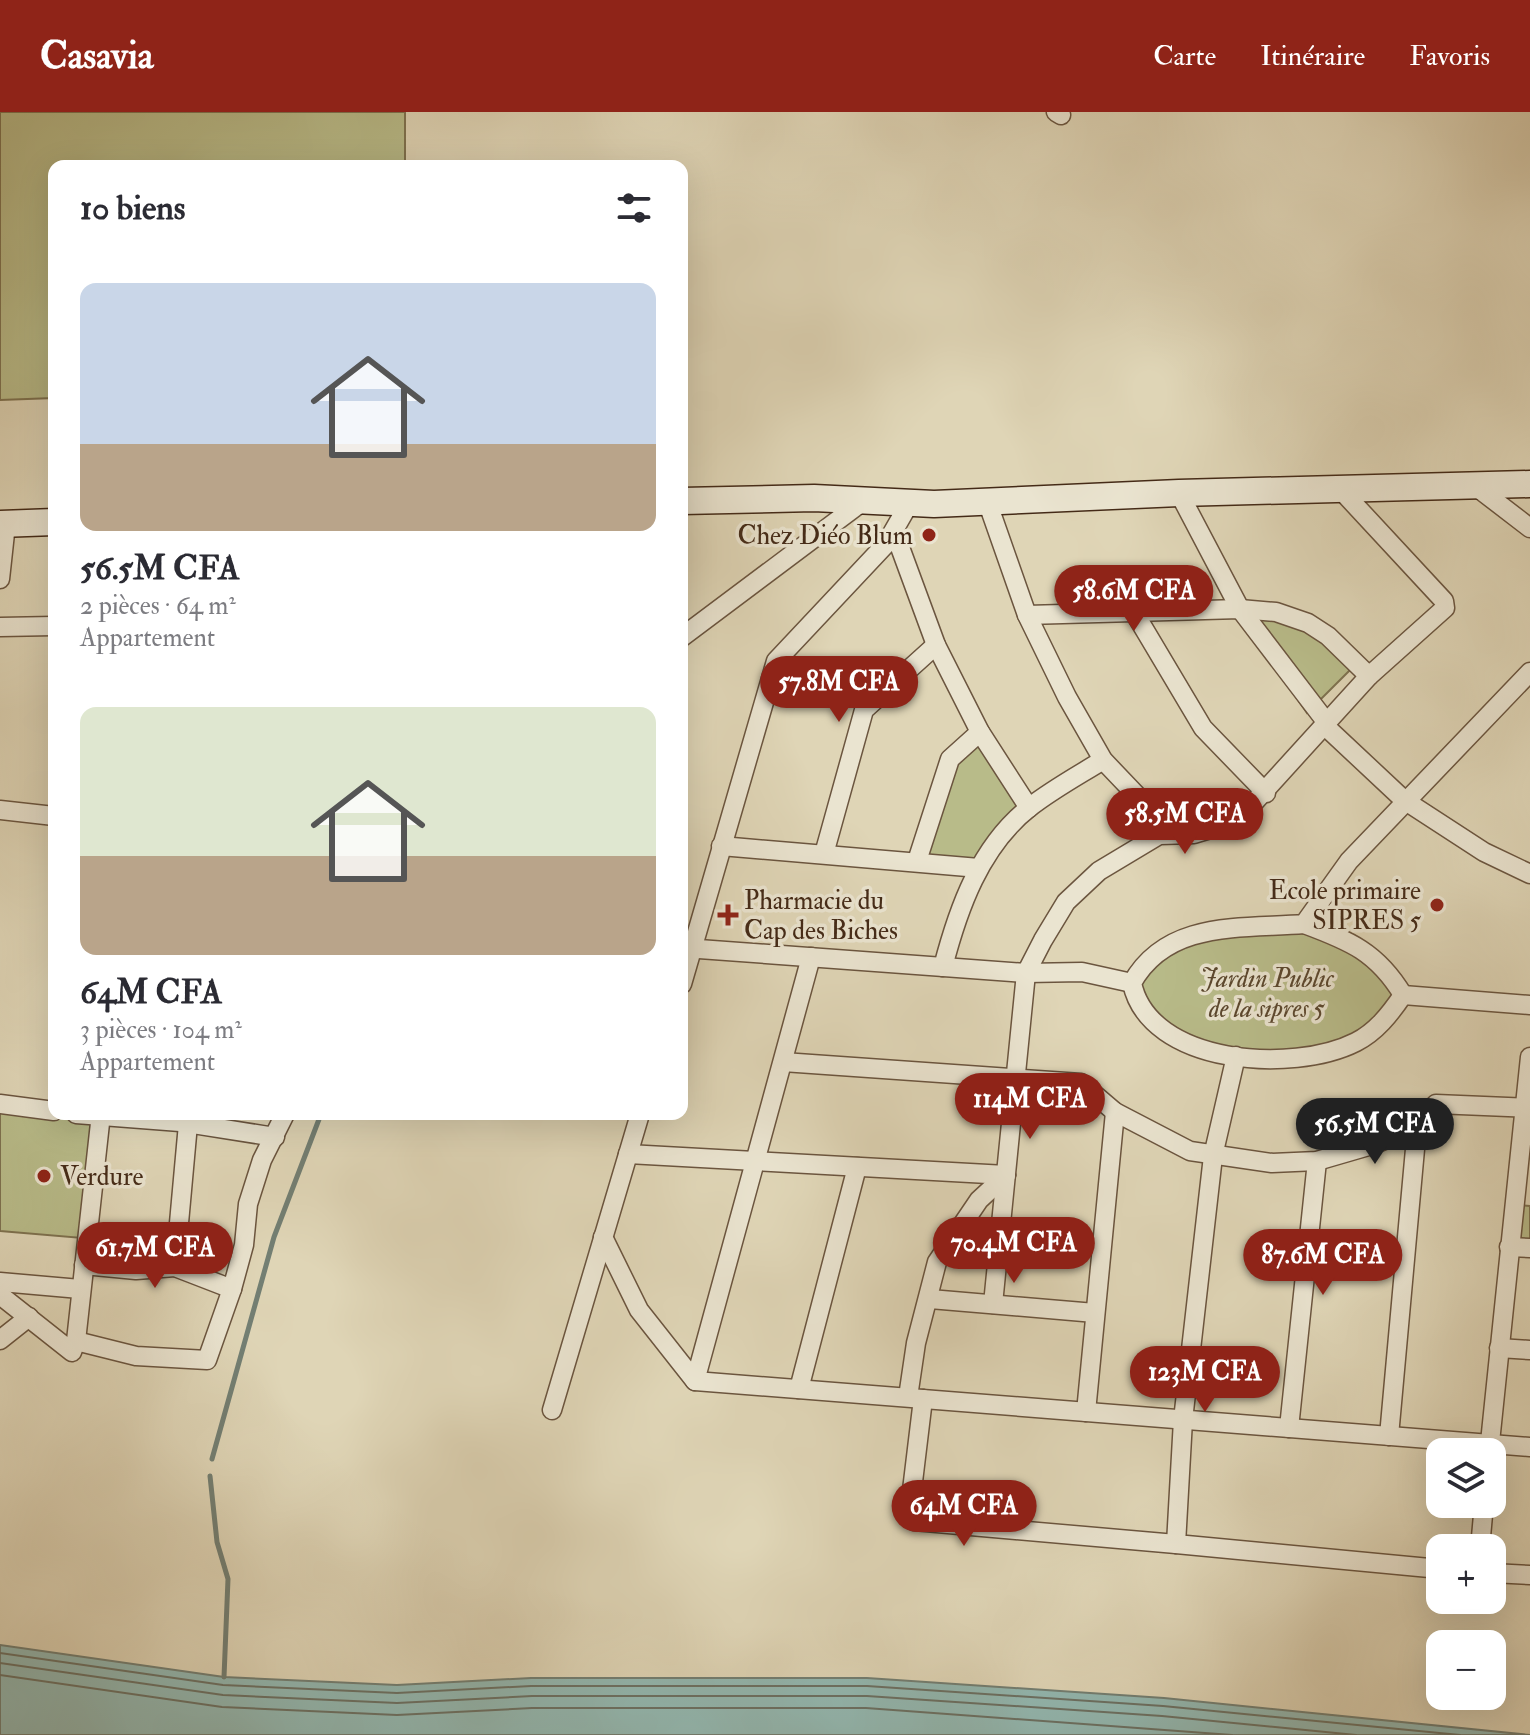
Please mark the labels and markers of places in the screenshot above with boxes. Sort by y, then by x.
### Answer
place label: Chez Diéo Blum [737,520,913,552]
marker: Chez Diéo Blum [920,526,938,544]
pin: 58.6M CFA [1042,565,1226,633]
pin: 57.8M CFA [747,656,931,724]
pin: 58.5M CFA [1093,788,1277,856]
place label: Ecole primaire SIPRES 5 [1269,875,1422,937]
place label: Pharmacie du Cap des Biches [744,885,898,948]
marker: Ecole primaire SIPRES 5 [1428,896,1446,914]
marker: Pharmacie du Cap des Biches [719,906,737,924]
pin: 114M CFA [947,1073,1113,1141]
pin: 56.5M CFA [1283,1098,1467,1166]
place label: Verdure [60,1161,144,1193]
marker: Verdure [35,1167,53,1185]
pin: 70.4M CFA [922,1217,1106,1285]
pin: 61.7M CFA [63,1222,247,1290]
pin: 87.6M CFA [1231,1229,1415,1297]
pin: 123M CFA [1122,1346,1288,1414]
pin: 64M CFA [890,1480,1038,1548]

